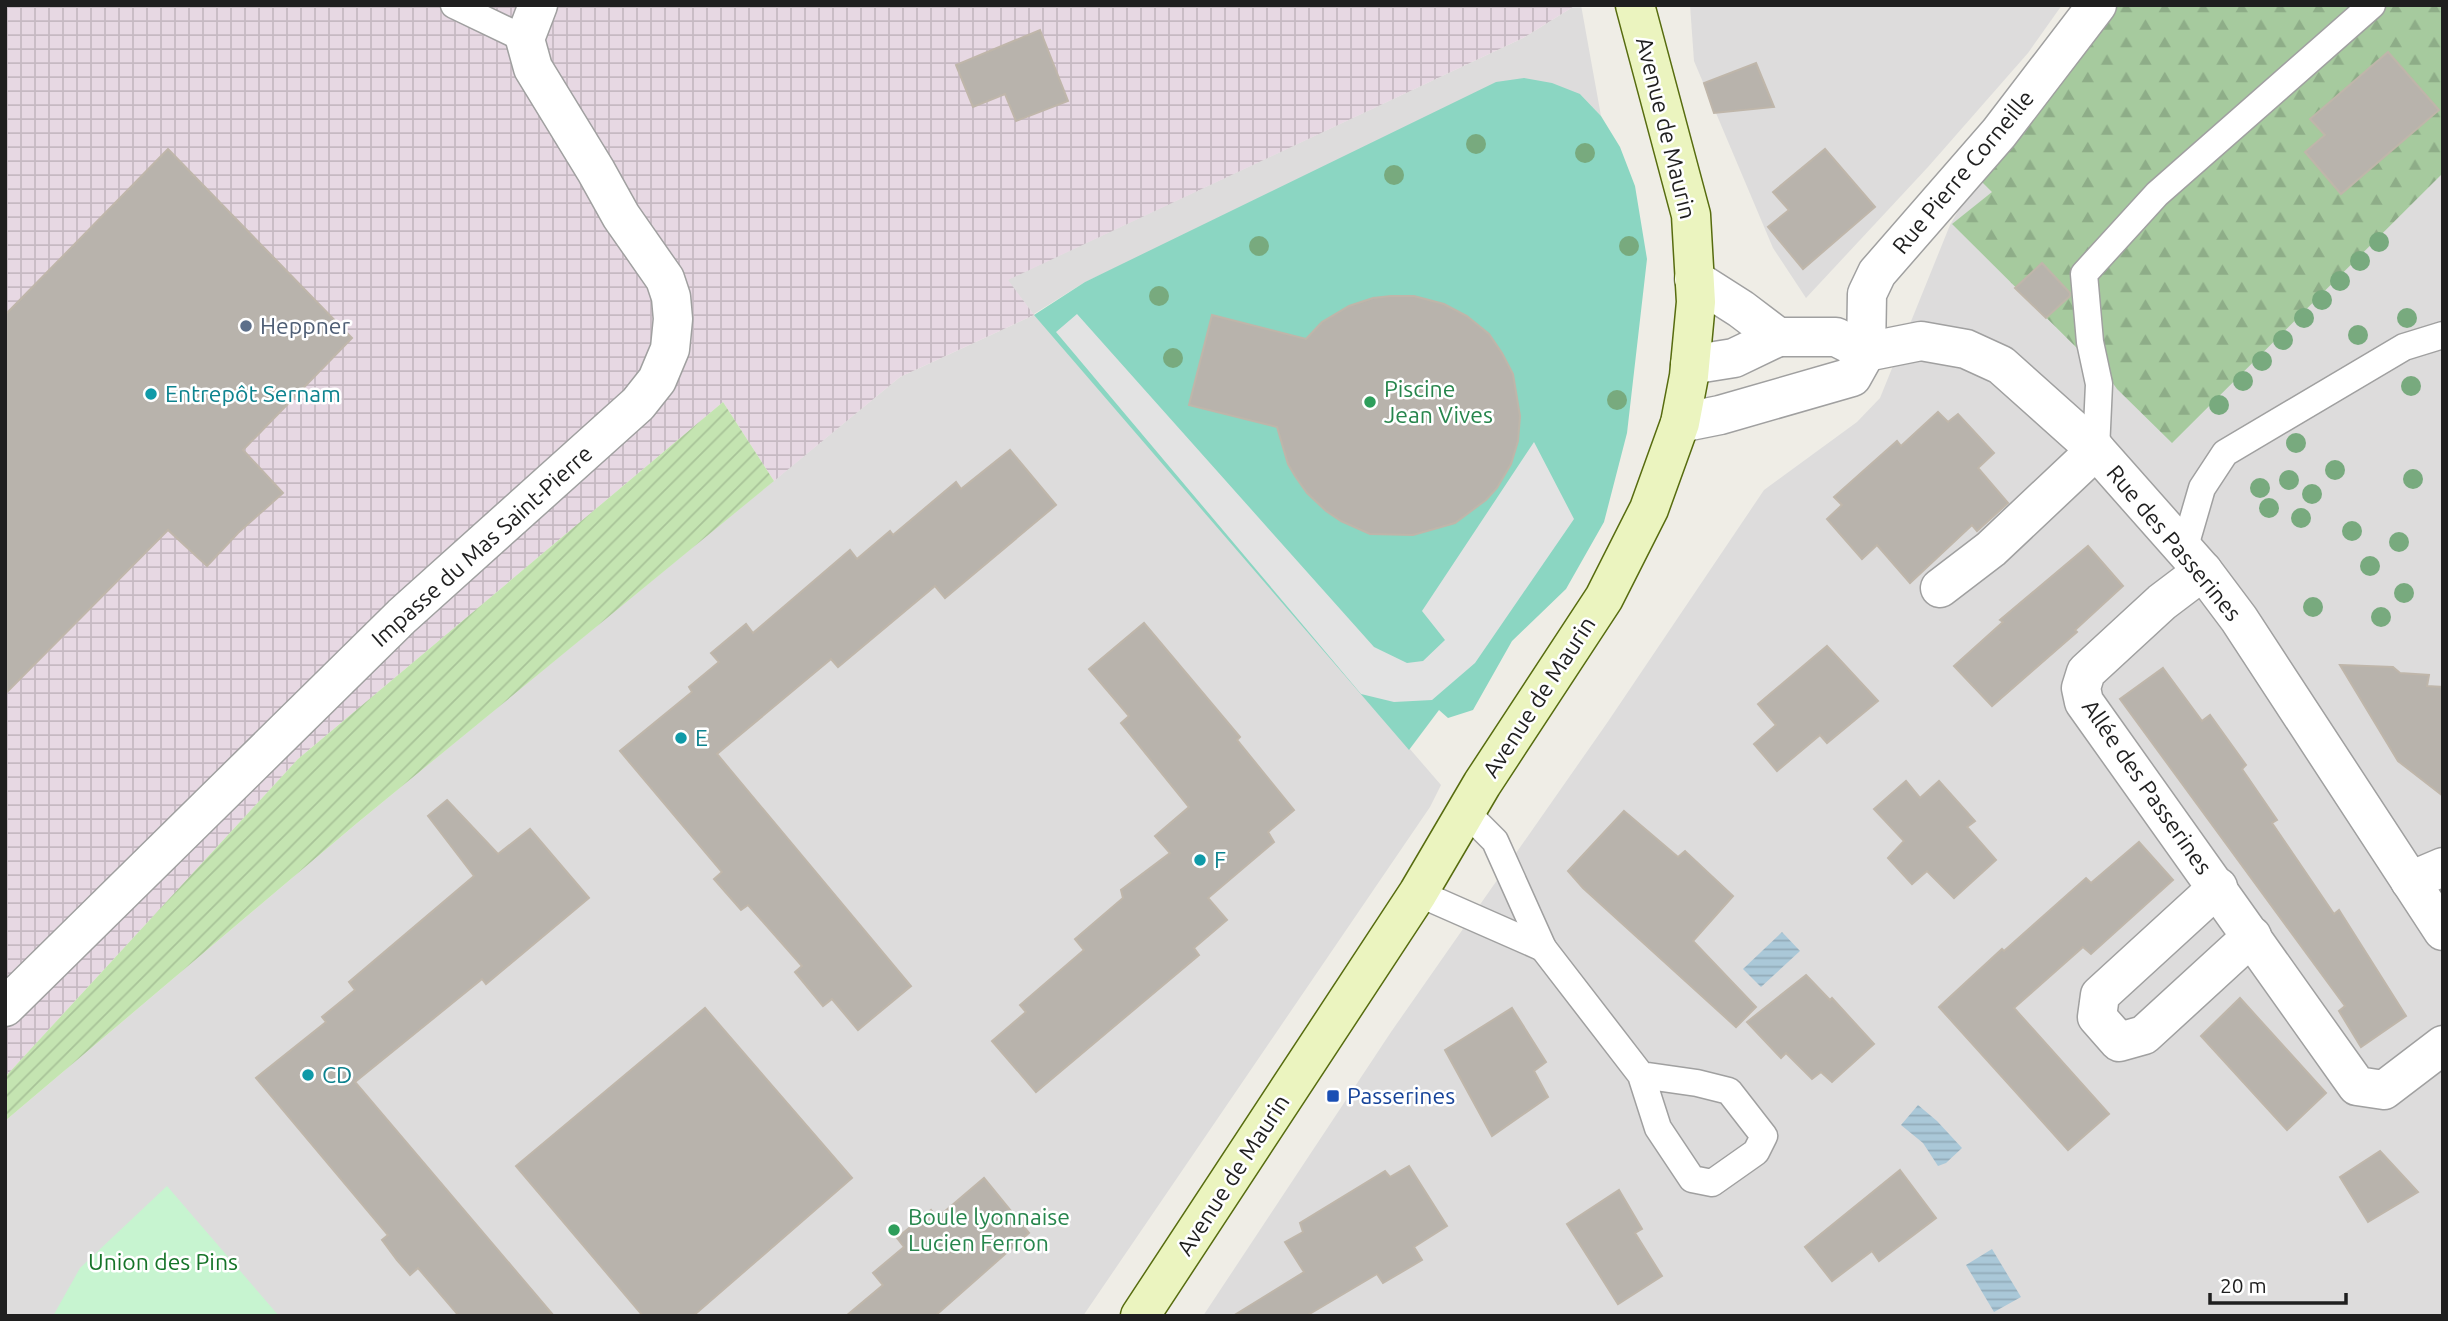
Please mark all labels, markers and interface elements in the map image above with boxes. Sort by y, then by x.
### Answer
street label: Avenue de Maurin [1632,34,1701,221]
street label: Rue Pierre Corneille [1887,85,2038,258]
place label: Heppner [260,313,350,338]
marker: Heppner [238,318,254,334]
place label: Piscine Jean Vives [1384,376,1493,427]
place label: Entrepôt Sernam [165,381,341,406]
marker: Entrepôt Sernam [143,386,159,402]
marker: Piscine Jean Vives [1362,394,1378,410]
street label: Impasse du Mas Saint-Pierre [366,440,597,651]
street label: Rue des Passerines [2102,460,2247,625]
street label: Avenue de Maurin [1477,612,1600,782]
street label: Allée des Passerines [2078,695,2217,879]
place label: E [695,725,708,750]
marker: E [673,730,689,746]
place label: F [1214,847,1226,872]
marker: F [1192,852,1208,868]
place label: CD [322,1062,352,1087]
marker: CD [300,1067,316,1083]
place label: Passerines [1347,1083,1455,1108]
marker: Passerines [1325,1088,1341,1104]
street label: Avenue de Maurin [1171,1090,1294,1260]
place label: Boule lyonnaise Lucien Ferron [908,1204,1070,1255]
marker: Boule lyonnaise Lucien Ferron [886,1222,902,1238]
park label: Union des Pins [88,1249,238,1274]
scale bar [2210,1262,2346,1306]
text: 20 m [2220,1273,2267,1297]

